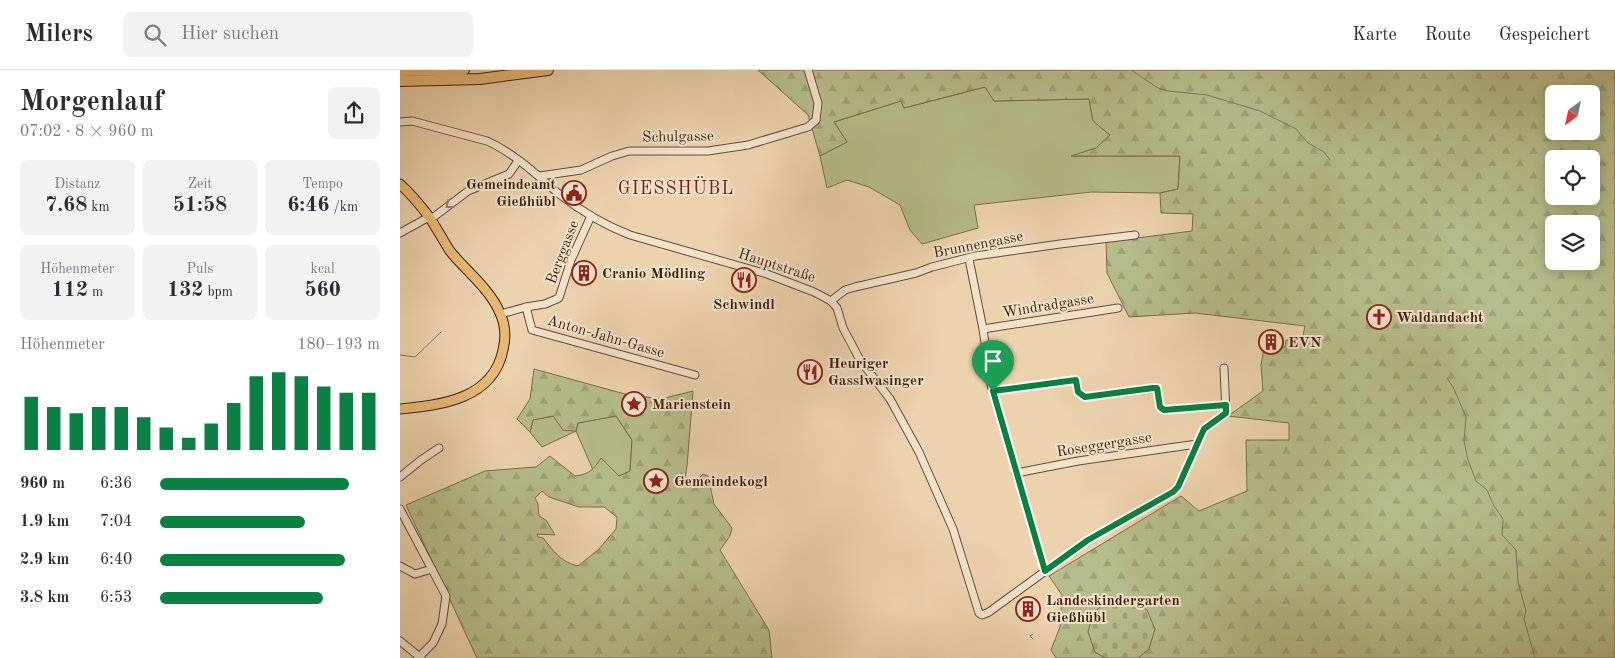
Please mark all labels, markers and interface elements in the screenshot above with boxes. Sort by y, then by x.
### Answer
search box [123,12,473,57]
icon: search [141,21,169,49]
text: Milers [25,23,93,47]
text: Hier suchen [181,25,279,44]
text: Karte [1352,26,1397,44]
text: Route [1425,26,1471,44]
text: Gespeichert [1499,26,1590,44]
north arrow [1545,85,1600,140]
map controls [1545,85,1600,270]
button: share [328,87,380,139]
text: Morgenlauf [20,89,164,117]
text: 07:02 · 8 × 960 m [20,124,153,140]
street label: Schulgasse [642,129,714,146]
button: locate [1545,150,1600,205]
district label: GIESSHÜBL [618,176,734,198]
text: Distanz [54,177,100,191]
text: Zeit [188,177,212,191]
text: Tempo [302,177,343,191]
place label: Gemeindeamt Gießhübl [466,178,557,210]
public building icon: Gemeindeamt Gießhübl [561,180,587,206]
text: 7.68 [45,195,87,216]
text: 51:58 [173,195,227,216]
text: 6:46 [287,195,330,216]
one-way arrow [445,199,455,208]
text: km [87,200,110,214]
text: /km [330,200,358,214]
button: layers [1545,215,1600,270]
street label: Berggasse [544,219,582,286]
street label: Brunnengasse [932,229,1025,262]
street label: Hauptstraße [736,247,817,286]
building icon: Cranio Mödling [571,260,597,286]
text: Höhenmeter [40,262,114,276]
text: Puls [187,262,213,276]
text: kcal [311,262,335,276]
place label: Cranio Mödling [602,267,706,282]
restaurant icon: Schwindl [731,267,757,293]
text: 112 [52,280,88,301]
text: 132 [167,280,204,301]
text: 560 [304,280,341,301]
text: m [88,285,103,299]
text: bpm [204,285,233,299]
street label: Windradgasse [1002,292,1095,321]
place label: Schwindl [713,298,775,313]
church icon: Waldandacht [1366,304,1392,330]
place label: Waldandacht [1396,311,1484,326]
street label: Anton-Jahn-Gasse [545,314,666,361]
building icon: EVN [1258,329,1284,355]
place label: EVN [1288,336,1322,351]
text: Höhenmeter [20,337,105,353]
text: 180–193 m [297,337,380,353]
pin [972,340,1014,391]
icon: arrive [979,347,1007,375]
place label: Heuriger Gasslwasinger [828,357,924,389]
restaurant icon: Heuriger Gasslwasinger [797,359,823,385]
place icon: Marienstein [621,391,647,417]
place label: Marienstein [652,398,731,413]
street label: Roseggergasse [1056,431,1153,460]
place icon: Gemeindekogl [643,468,669,494]
place label: Gemeindekogl [674,475,768,490]
text: 960 m [20,476,65,492]
text: 6:36 [100,476,132,492]
text: 1.9 km [20,514,69,530]
text: 7:04 [100,514,132,530]
text: 2.9 km [20,552,69,568]
text: 6:40 [100,552,132,568]
text: 3.8 km [20,590,69,606]
text: 6:53 [100,590,132,606]
place label: Landeskindergarten Gießhübl [1046,594,1180,626]
building icon: Landeskindergarten Gießhübl [1015,596,1041,622]

